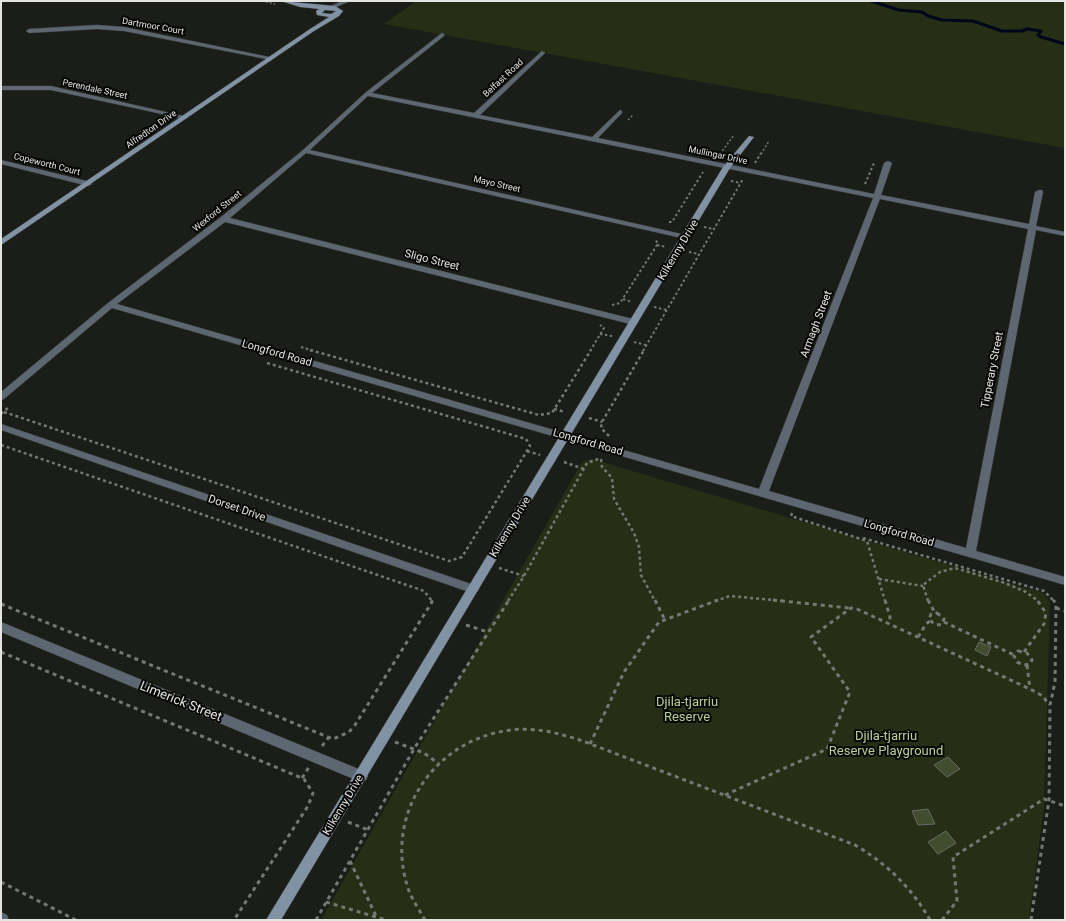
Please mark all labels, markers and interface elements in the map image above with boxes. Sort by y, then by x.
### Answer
street label: Dartmoor Court [121,16,185,36]
street label: Belfast Road [481,57,525,99]
street label: Perendale Street [62,77,128,101]
street label: Alfredton Drive [124,108,178,150]
street label: Mullingar Drive [688,144,749,166]
street label: Copeworth Court [13,151,81,177]
street label: Mayo Street [472,174,522,194]
street label: Wexford Street [191,188,243,234]
street label: Kilkenny Drive [655,217,701,283]
street label: Sligo Street [403,247,461,273]
street label: Armagh Street [797,288,835,359]
street label: Tipperary Street [978,330,1006,409]
street label: Longford Road [240,337,314,369]
street label: Longford Road [551,426,625,458]
street label: Dorset Drive [207,492,268,524]
street label: Kilkenny Drive [487,494,533,560]
street label: Longford Road [862,517,936,549]
street label: Limerick Street [138,678,224,724]
park label: Djila-tjarriu Reserve [656,694,718,724]
park label: Djila-tjarriu Reserve Playground [829,728,943,758]
street label: Kilkenny Drive [320,772,366,838]

